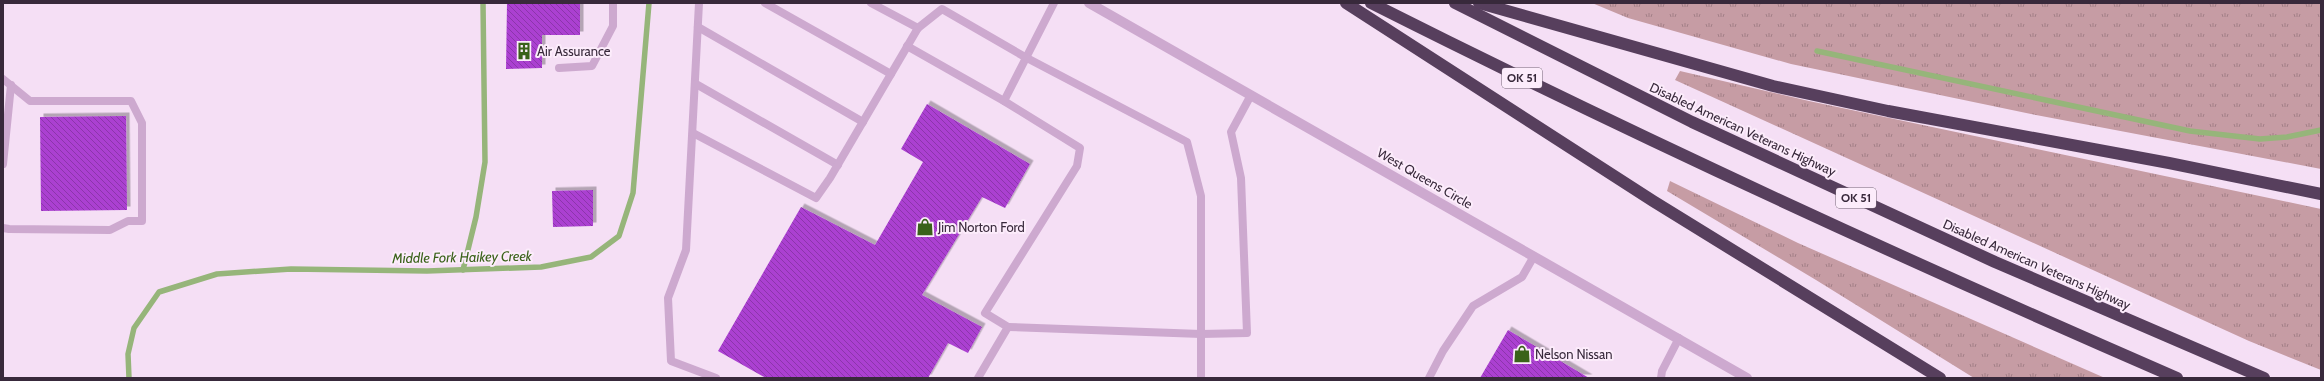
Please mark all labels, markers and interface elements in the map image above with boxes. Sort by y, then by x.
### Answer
building icon: Air Assurance [514,41,534,61]
place label: Air Assurance [537,43,611,59]
road number: OK 51 [1502,68,1542,88]
street label: Disabled American Veterans Highway [1647,79,1839,179]
street label: West Queens Circle [1374,144,1476,212]
road number: OK 51 [1836,188,1876,208]
street label: Disabled American Veterans Highway [1941,215,2134,313]
shop icon: Jim Norton Ford [915,217,935,237]
place label: Jim Norton Ford [937,219,1025,235]
water label: Middle Fork Haikey Creek [391,247,533,267]
shop icon: Nelson Nissan [1512,344,1532,364]
place label: Nelson Nissan [1535,346,1612,362]

